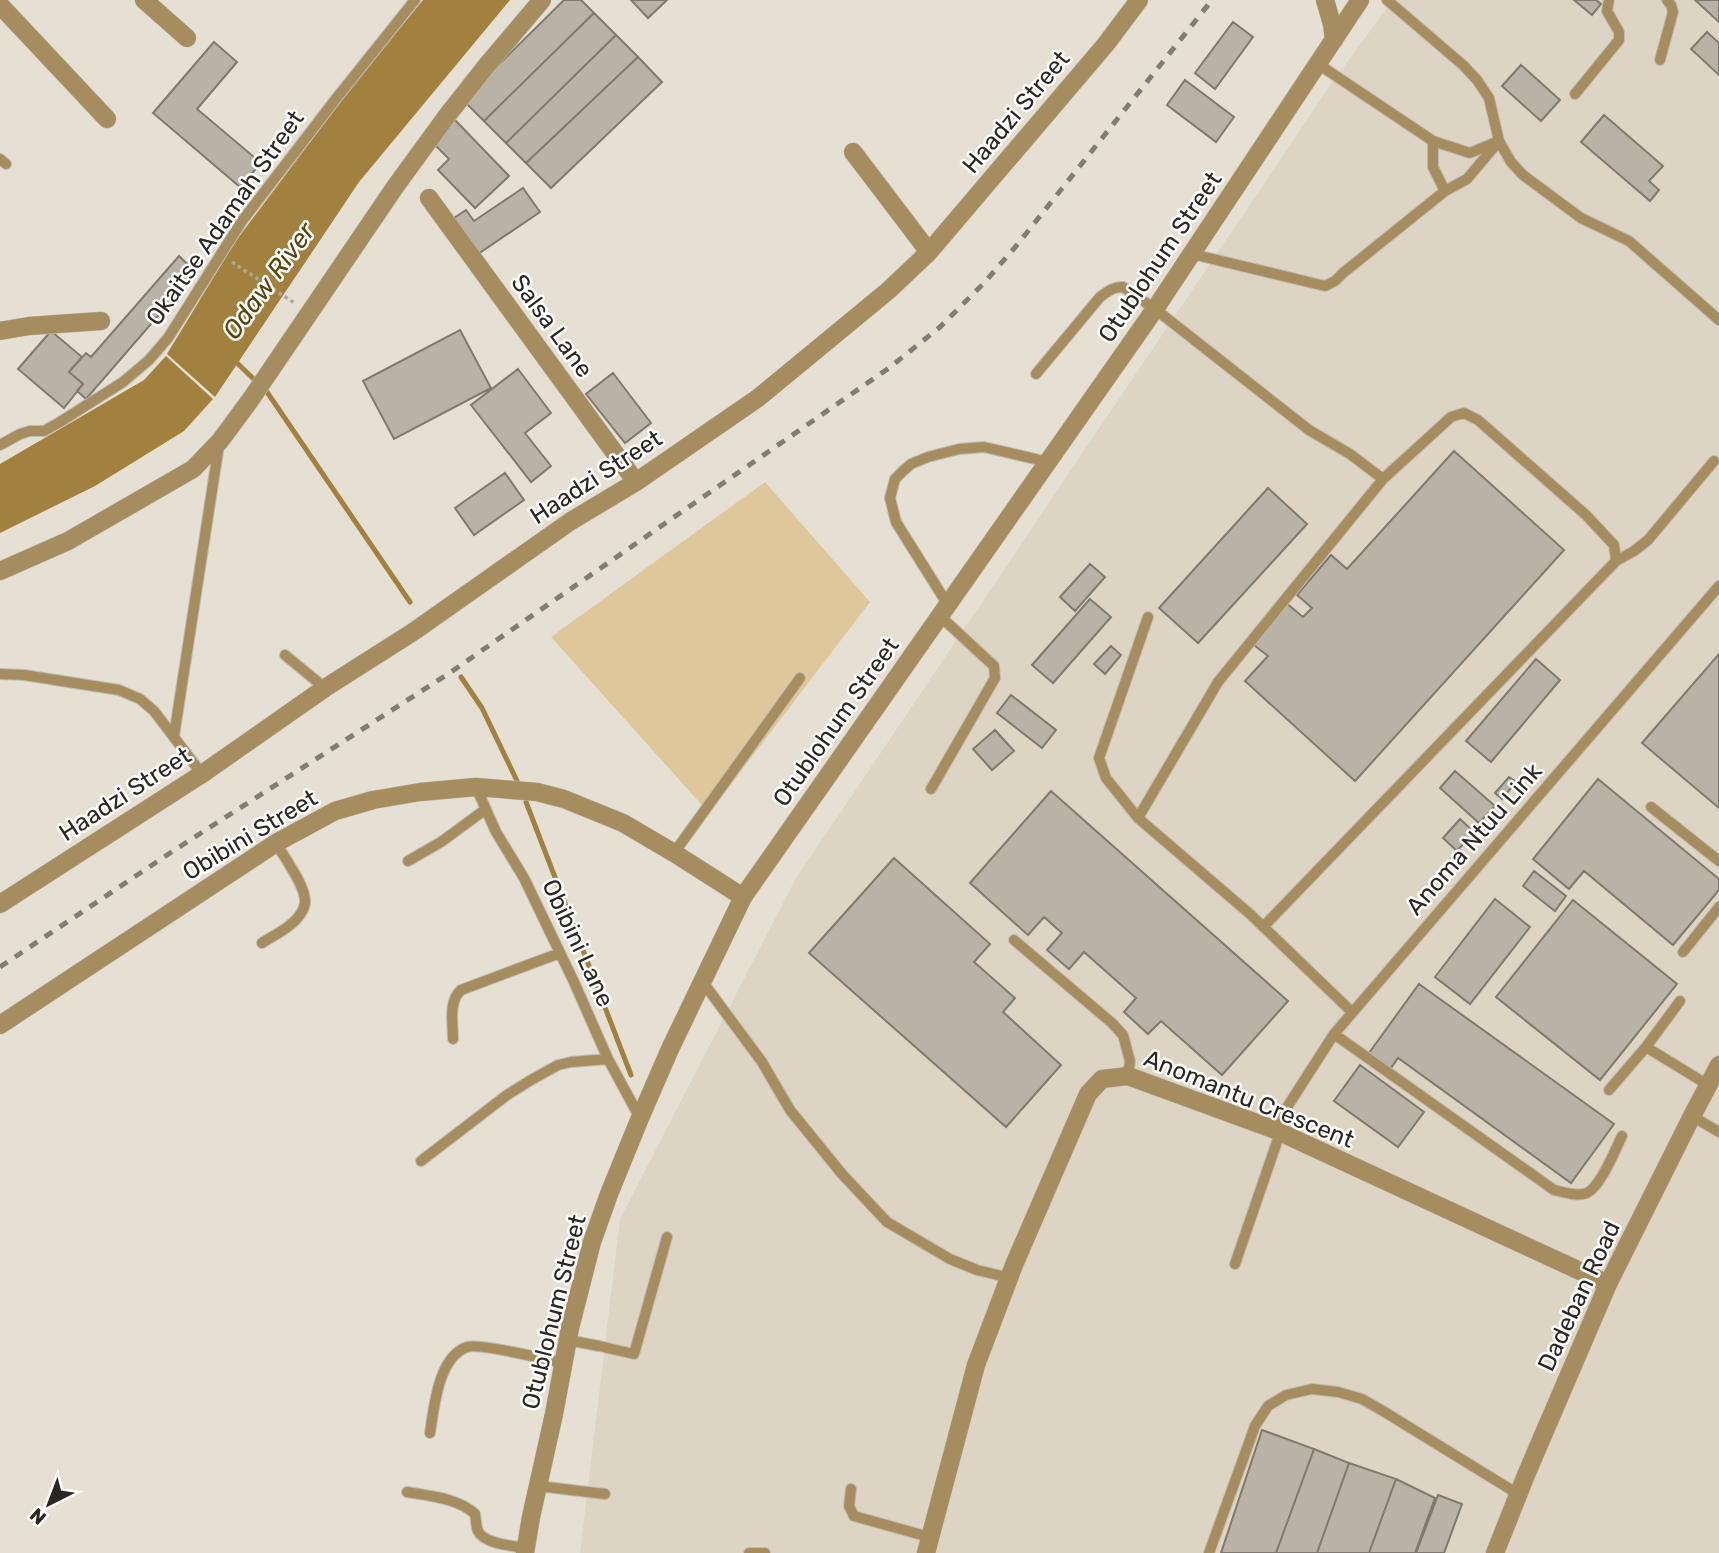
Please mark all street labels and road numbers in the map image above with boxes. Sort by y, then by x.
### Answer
street label: Haadzi Street [957,45,1075,179]
street label: Okaitse Adamah Street [140,105,310,331]
street label: Otublohum Street [1093,166,1227,348]
street label: Salsa Lane [505,269,599,383]
street label: Haadzi Street [525,424,667,530]
street label: Otublohum Street [767,632,905,812]
street label: Haadzi Street [54,741,196,847]
street label: Anoma Ntuu Link [1400,757,1548,921]
street label: Obibini Street [178,784,322,886]
street label: Obibini Lane [536,875,620,1011]
street label: Anomantu Crescent [1140,1044,1358,1154]
street label: Otublohum Street [516,1212,592,1412]
street label: Dadeban Road [1532,1217,1626,1375]

